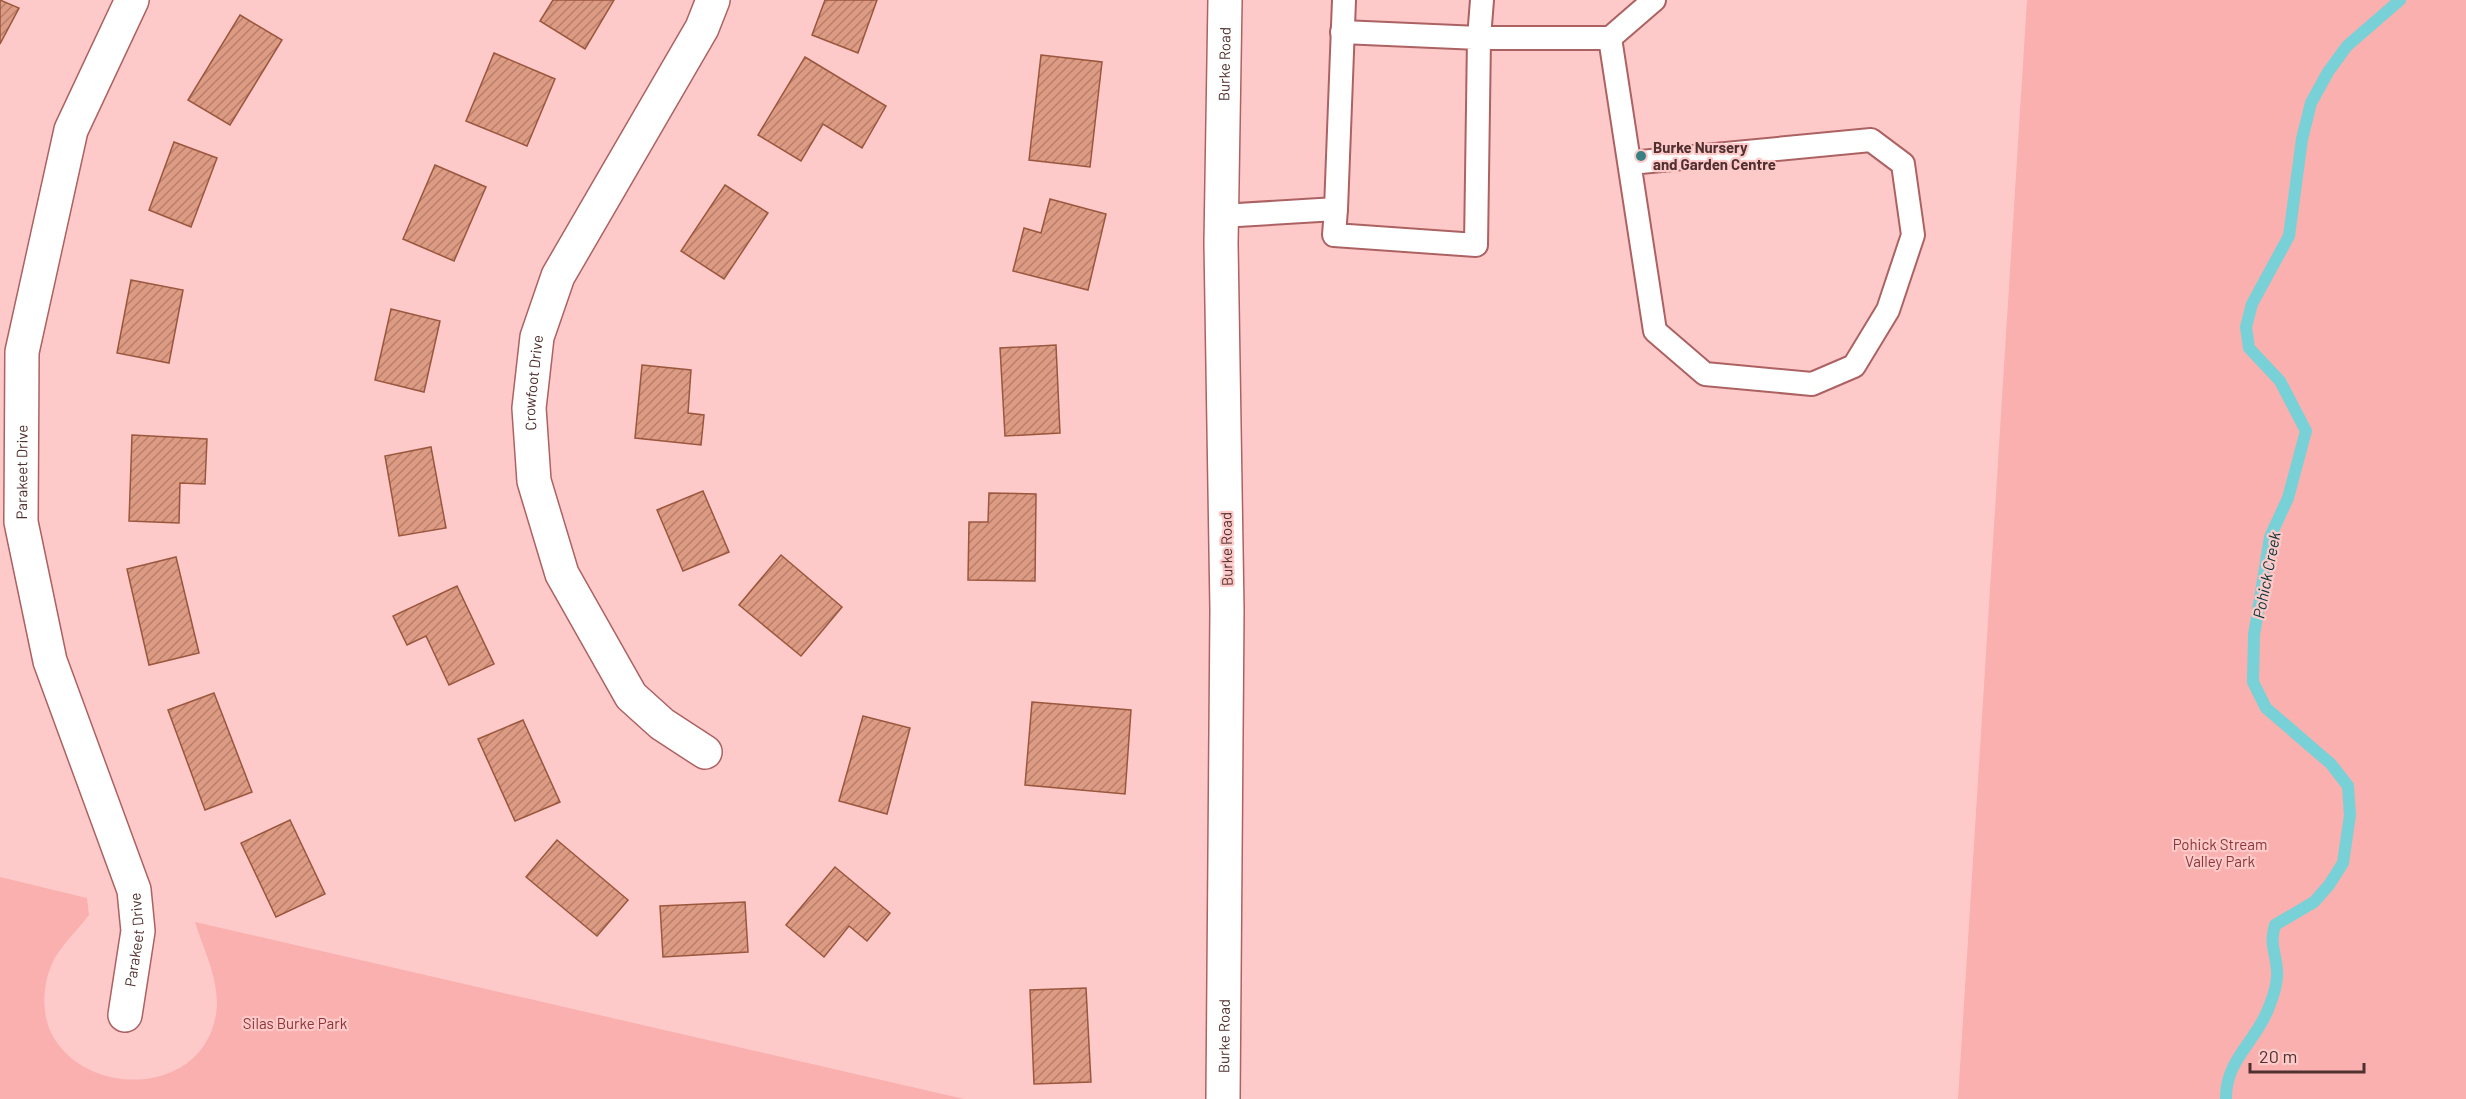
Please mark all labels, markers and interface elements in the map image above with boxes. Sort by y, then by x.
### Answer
street label: Burke Road [1214,27,1234,101]
place label: Burke Nursery and Garden Centre [1653,138,1776,173]
marker: Burke Nursery and Garden Centre [1634,149,1648,163]
street label: Crowfoot Drive [520,334,546,431]
street label: Parakeet Drive [12,425,31,520]
street label: Burke Road [1216,512,1236,586]
water label: Pohick Creek [2248,530,2284,620]
park label: Pohick Stream Valley Park [2173,835,2267,870]
street label: Parakeet Drive [120,892,147,988]
street label: Burke Road [1214,999,1233,1073]
park label: Silas Burke Park [243,1014,348,1032]
scale bar [2250,1036,2364,1074]
text: 20 m [2259,1045,2297,1067]

